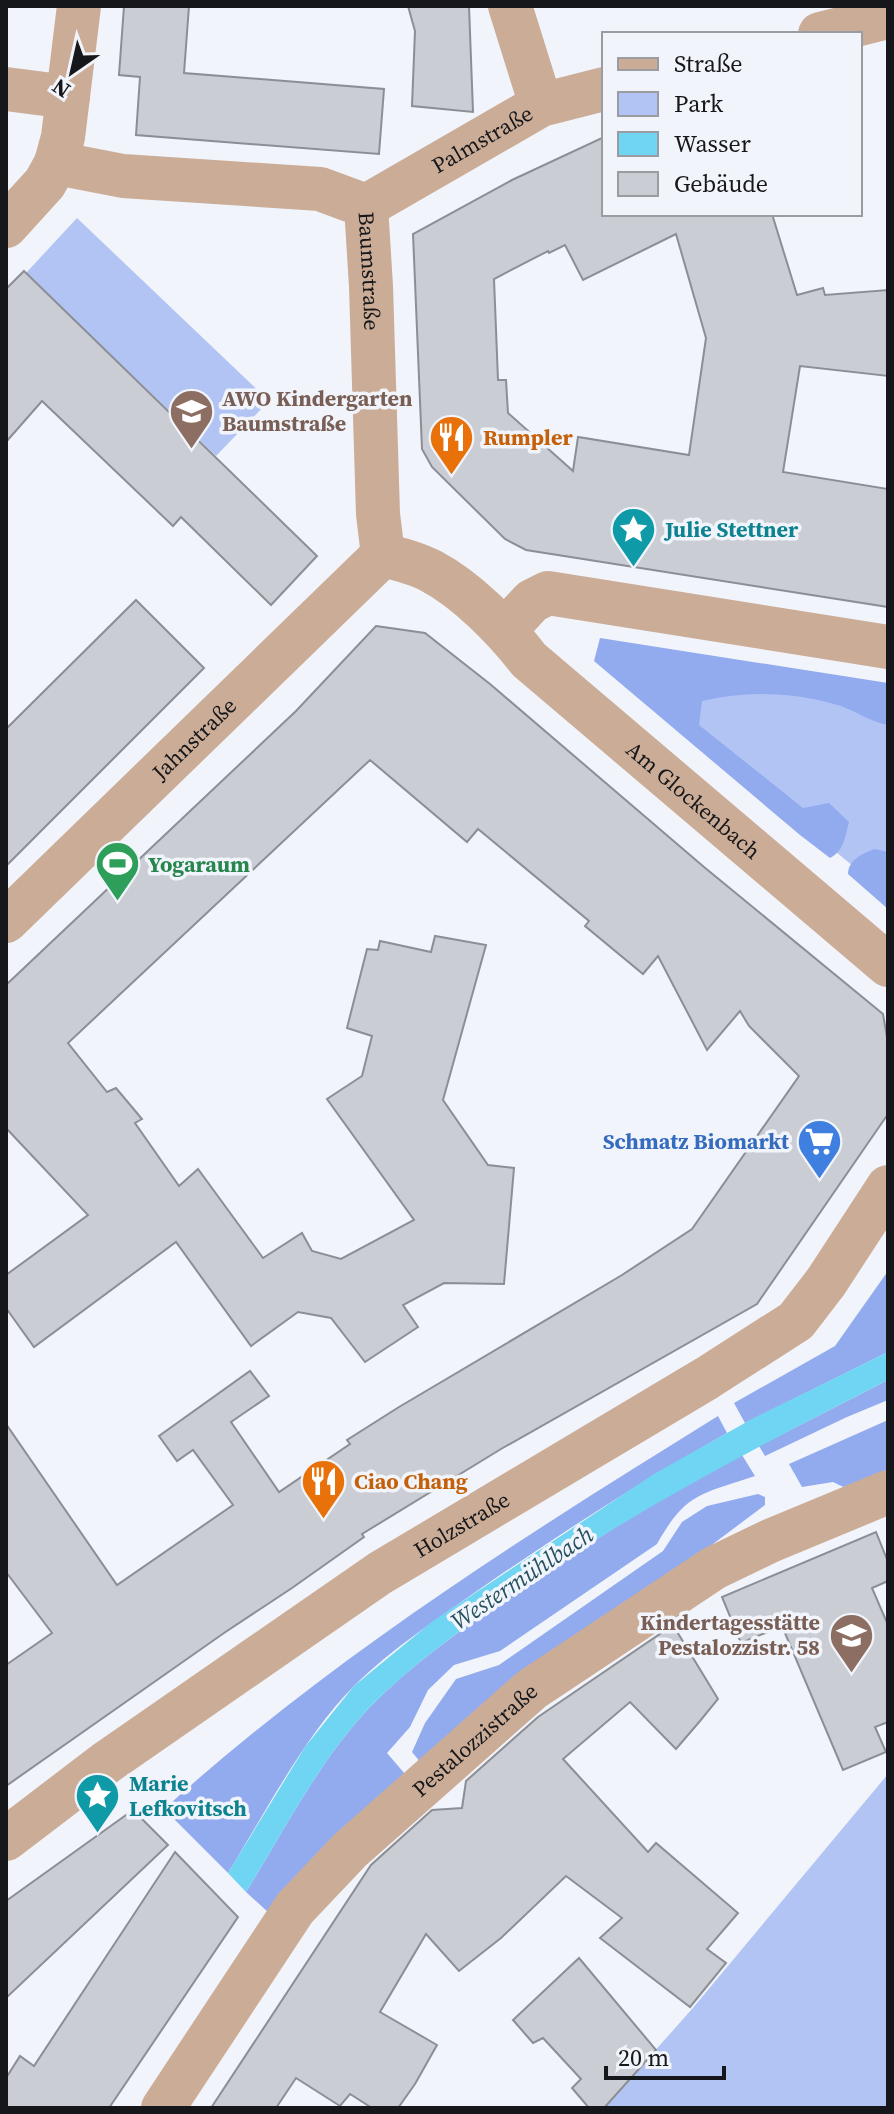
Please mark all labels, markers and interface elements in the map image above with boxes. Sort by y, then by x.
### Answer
north arrow [32,32,112,112]
legend [602,32,862,216]
text: Straße [674,47,742,80]
text: N [46,72,76,105]
text: Park [674,87,724,120]
street label: Palmstraße [426,98,538,180]
text: Wasser [674,127,751,160]
text: Gebäude [674,167,768,200]
street label: Baumstraße [351,211,387,331]
place label: AWO Kindergarten Baumstraße [222,383,413,438]
school or university icon: AWO Kindergarten Baumstraße [167,387,215,450]
restaurant icon: Rumpler [428,413,476,476]
place label: Rumpler [483,422,573,452]
place icon: Julie Stettner [610,505,658,568]
place label: Julie Stettner [663,514,799,544]
street label: Jahnstraße [145,691,243,787]
street label: Am Glockenbach [620,734,767,866]
sports icon: Yogaraum [93,840,141,903]
place label: Yogaraum [148,849,250,879]
supermarket icon: Schmatz Biomarkt [796,1117,844,1180]
place label: Schmatz Biomarkt [603,1126,790,1156]
restaurant icon: Ciao Chang [299,1457,347,1520]
place label: Ciao Chang [354,1466,468,1496]
street label: Holzstraße [408,1484,515,1565]
water label: Westermühlbach [444,1518,599,1637]
place label: Kindertagesstätte Pestalozzistr. 58 [640,1607,820,1662]
school or university icon: Kindertagesstätte Pestalozzistr. 58 [827,1611,875,1674]
street label: Pestalozzistraße [405,1676,544,1803]
place label: Marie Lefkovitsch [129,1768,247,1823]
place icon: Marie Lefkovitsch [74,1772,122,1835]
scale bar [606,2030,724,2080]
text: 20 m [618,2041,669,2074]

